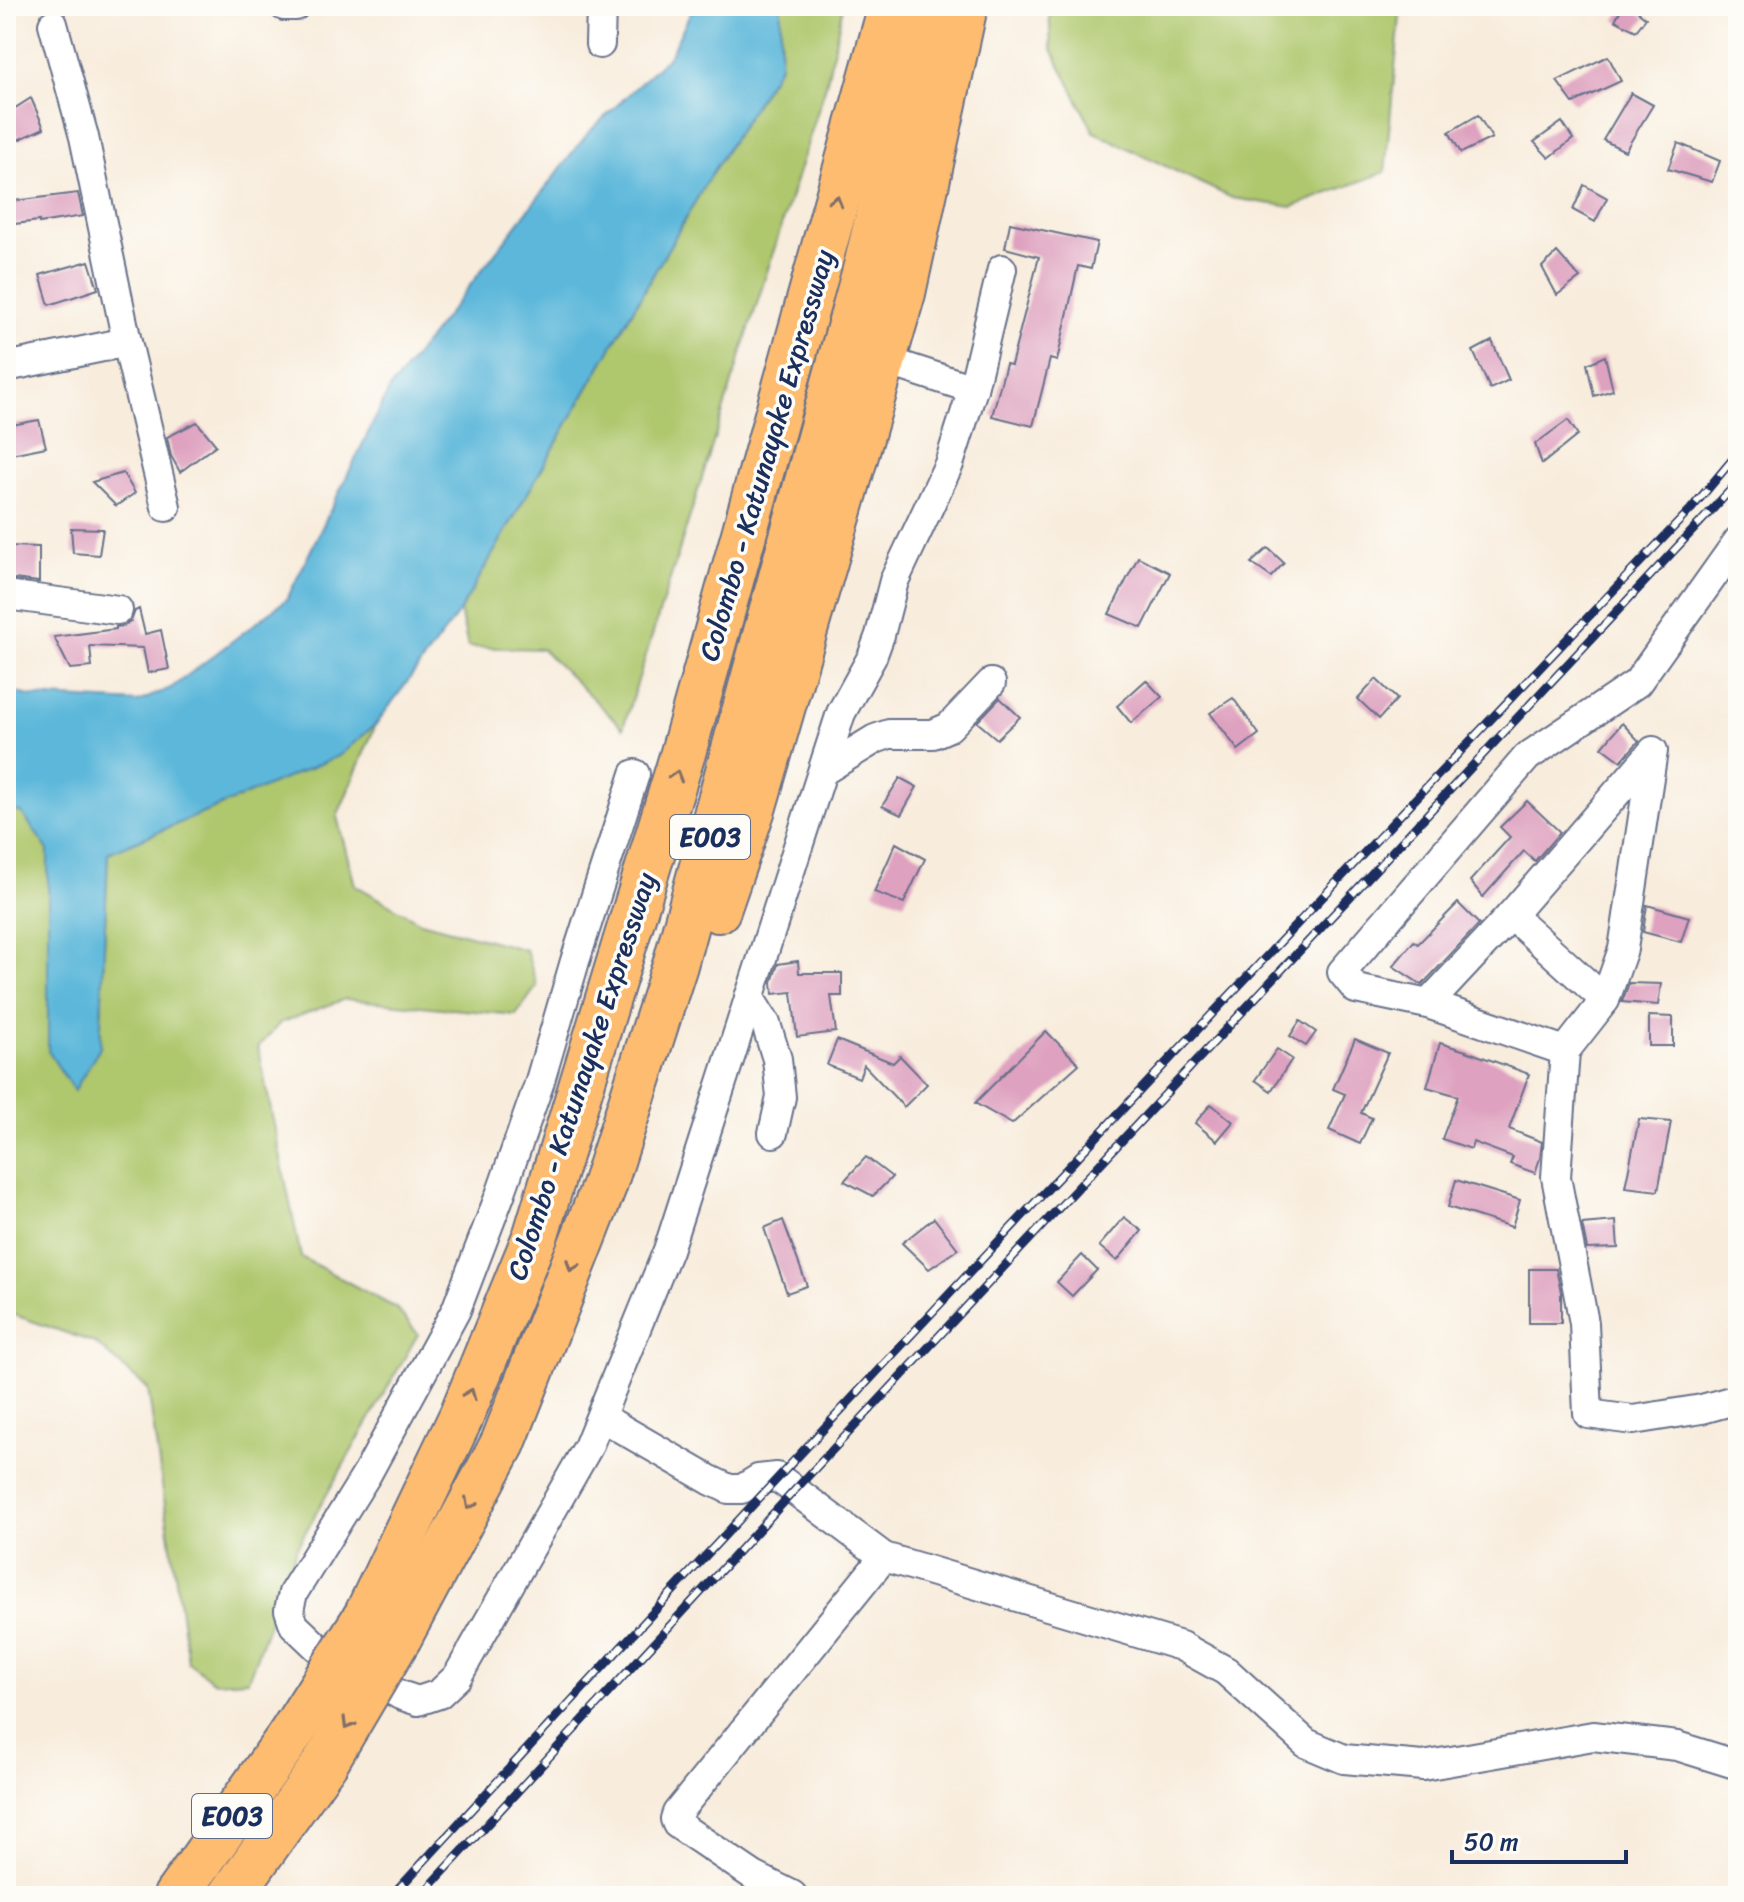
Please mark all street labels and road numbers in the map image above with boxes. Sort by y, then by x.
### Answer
street label: Colombo - Katunayake Expressway [684,243,849,667]
road number: E003 [670,815,750,859]
street label: Colombo - Katunayake Expressway [492,866,671,1286]
road number: E003 [192,1794,272,1838]

